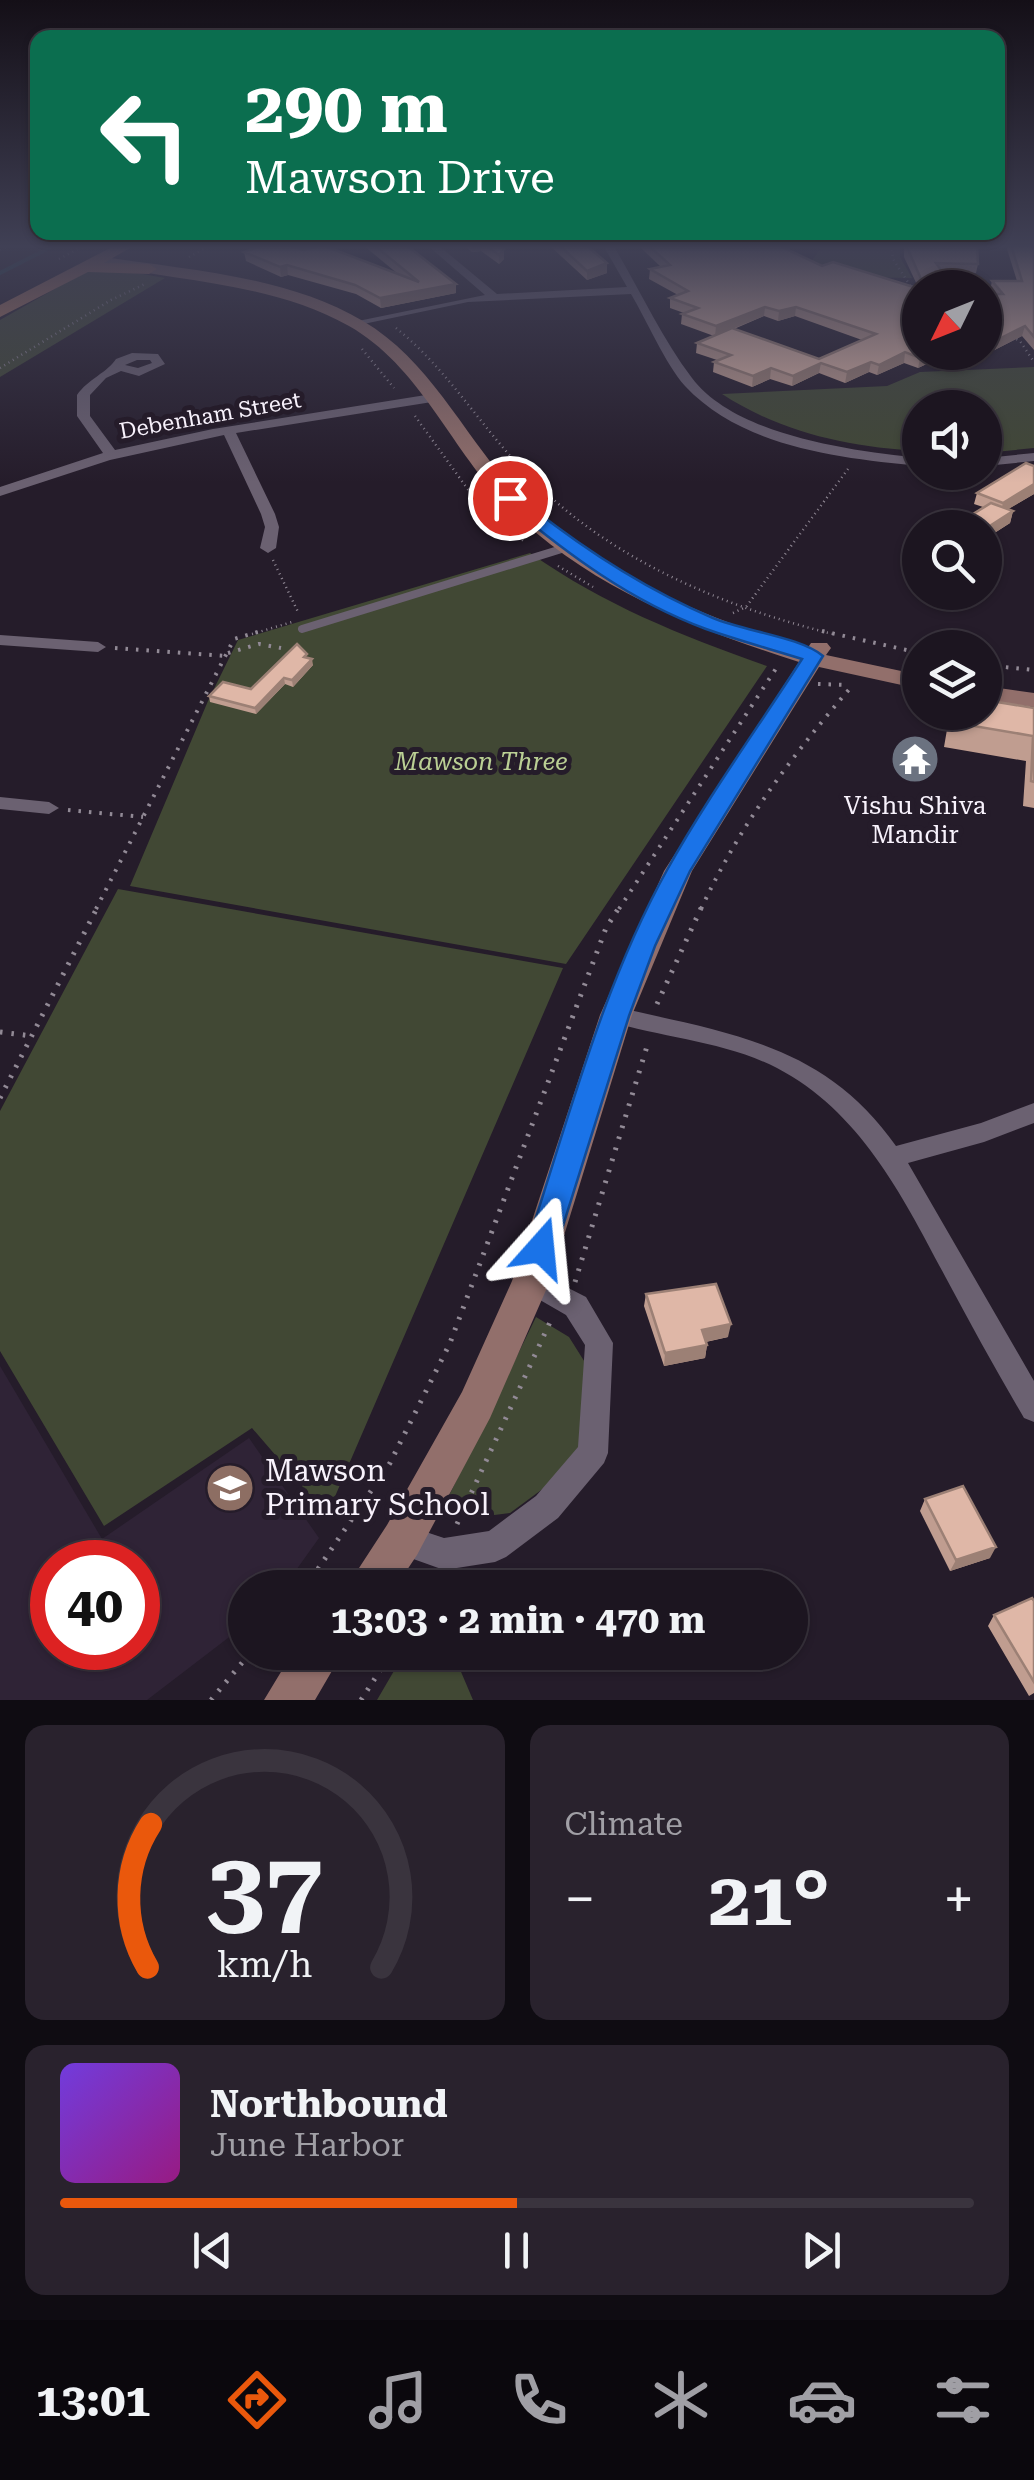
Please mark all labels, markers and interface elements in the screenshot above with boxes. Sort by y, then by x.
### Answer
text: 290 m [245,67,448,149]
icon: left [80,70,210,200]
text: Mawson Drive [245,151,555,204]
north arrow [902,270,1002,370]
map controls [902,270,1002,730]
street label: Debenham Street [117,387,303,444]
button: sound [902,390,1002,490]
pin [468,456,553,541]
icon: arrive [483,471,538,526]
button: search [902,510,1002,610]
button: layers [902,630,1002,730]
temple icon: Vishu Shiva Mandir [889,733,941,785]
park label: Mawson Three [393,747,568,776]
place label: Vishu Shiva Mandir [844,791,987,849]
position arrow [489,1196,593,1300]
place label: Mawson Primary School [265,1453,490,1522]
school or university icon: Mawson Primary School [204,1462,256,1514]
speed limit sign: 40 [30,1540,160,1670]
text: 13:03 · 2 min · 470 m [331,1598,705,1642]
text: Climate [565,1805,683,1843]
text: 37 [207,1829,323,1950]
text: 21° [709,1855,830,1943]
text: − [565,1867,595,1931]
text: + [943,1867,974,1931]
text: km/h [217,1944,313,1986]
text: Northbound [210,2082,448,2126]
text: June Harbor [210,2126,404,2164]
icon: previous [185,2223,240,2278]
icon: pause [489,2223,544,2278]
icon: next [794,2223,849,2278]
icon: directions [222,2365,292,2435]
icon: music [363,2365,433,2435]
icon: phone [504,2365,574,2435]
icon: climate [646,2365,716,2435]
icon: car [787,2365,857,2435]
icon: filters [928,2365,998,2435]
text: 13:01 [36,2374,151,2427]

